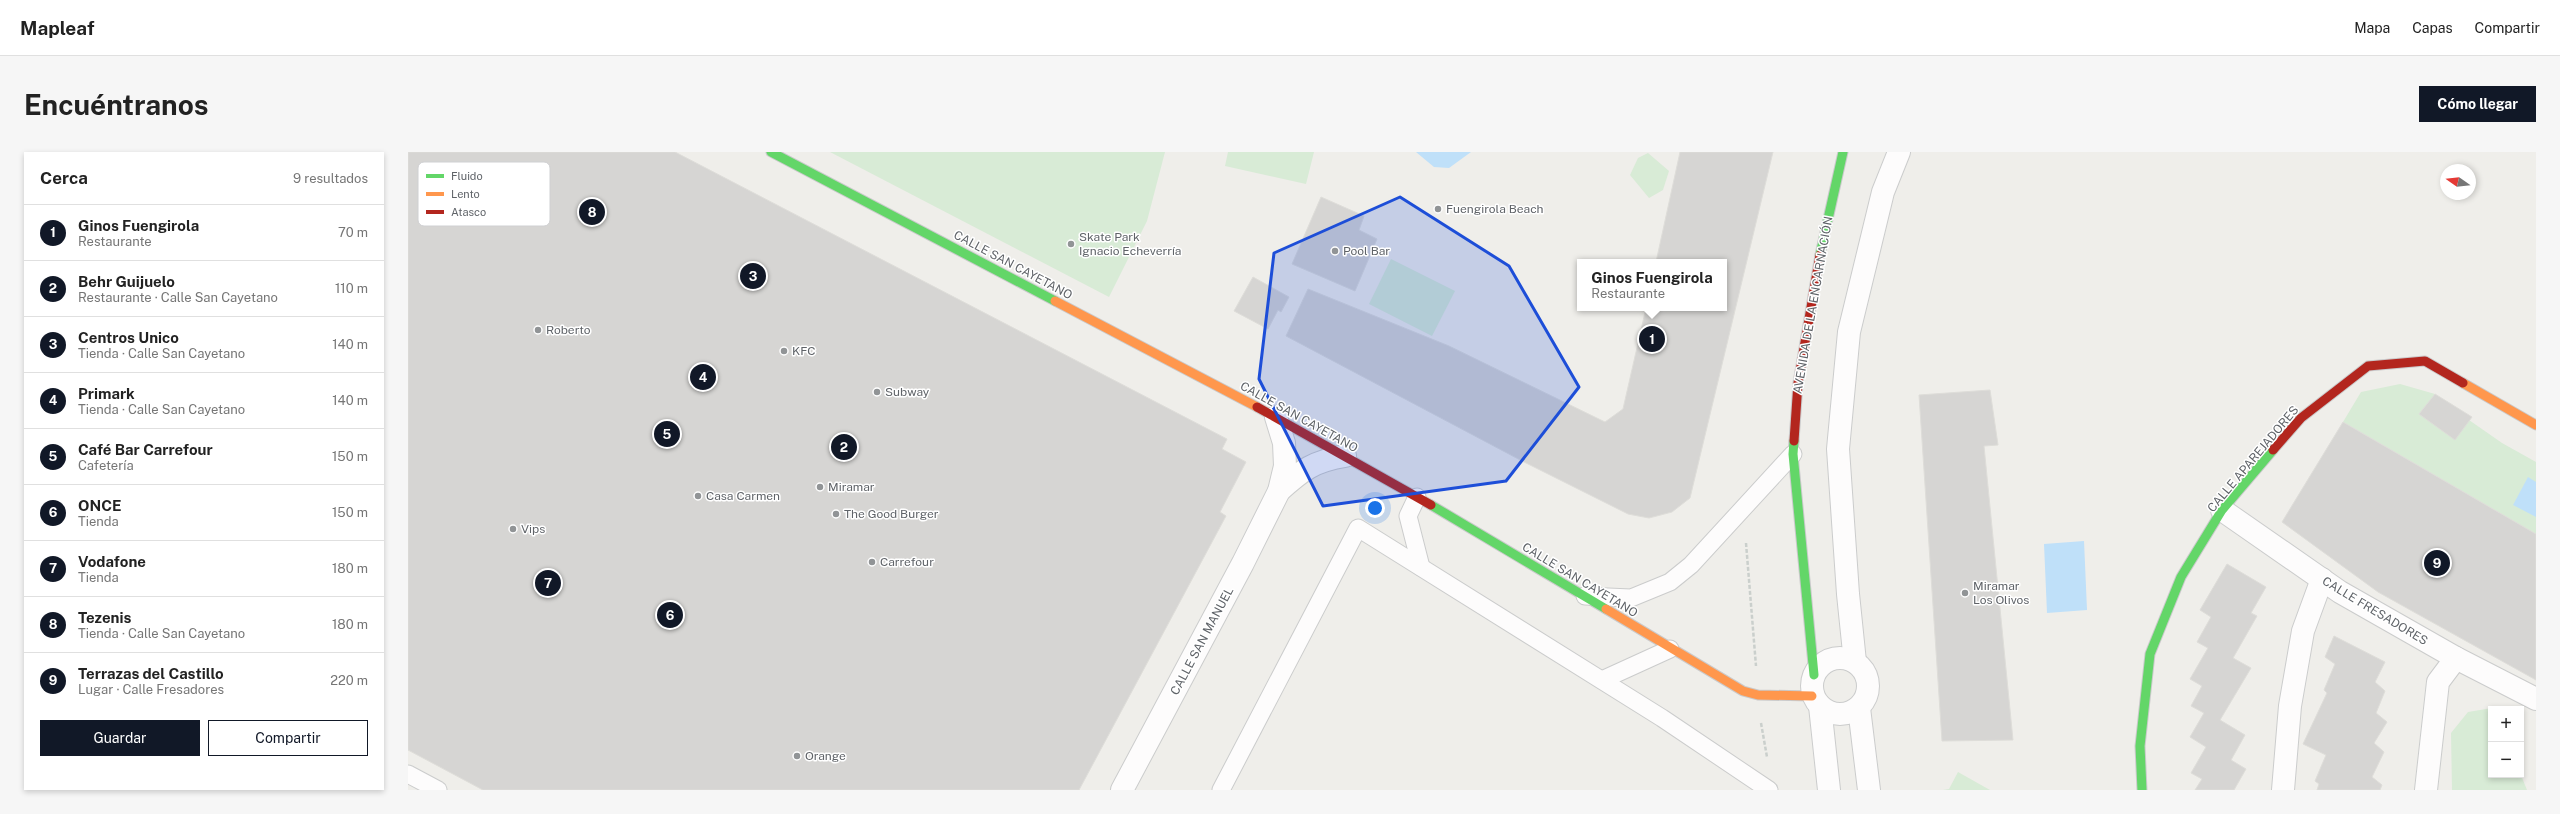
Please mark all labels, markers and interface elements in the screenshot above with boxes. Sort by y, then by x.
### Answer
text: Mapleaf [20,17,94,39]
text: Mapa [2354,20,2390,36]
text: Capas [2412,20,2453,36]
text: Compartir [2475,20,2540,36]
button: Cómo llegar [2419,86,2536,122]
text: Encuéntranos [24,88,209,121]
legend [418,162,550,226]
north arrow [2440,164,2476,200]
text: Cerca [40,168,88,188]
text: Fluido [451,170,483,182]
text: 9 resultados [293,171,368,186]
text: Lento [451,188,480,200]
pin: 8 [579,197,605,227]
place label: Fuengirola Beach [1446,202,1544,216]
marker: Fuengirola Beach [1433,204,1443,214]
text: Atasco [451,206,486,218]
street label: AVENIDA DE LA ENCARNACIÓN [1790,215,1836,395]
text: Ginos Fuengirola [78,217,199,234]
text: 1 [50,225,56,240]
text: 70 m [338,225,368,240]
street label: CALLE SAN CAYETANO [951,228,1075,302]
place label: Skate Park Ignacio Echeverría [1079,230,1181,258]
text: Restaurante [78,234,152,249]
marker: Skate Park Ignacio Echeverría [1066,239,1076,249]
place label: Pool Bar [1343,244,1390,258]
marker: Pool Bar [1330,246,1340,256]
popup [1577,259,1727,311]
pin: 3 [740,261,766,291]
text: Ginos Fuengirola [1591,269,1713,286]
text: Behr Guijuelo [78,273,175,290]
text: 2 [49,281,57,296]
text: 110 m [335,281,368,296]
text: Restaurante [1591,286,1665,301]
text: Restaurante · Calle San Cayetano [78,290,278,305]
place label: Roberto [546,323,591,337]
pin: 1 [1639,324,1665,354]
marker: Roberto [533,325,543,335]
text: Centros Unico [78,329,179,346]
text: 3 [49,337,57,352]
text: 140 m [332,337,368,352]
place label: KFC [792,344,816,358]
text: Tienda · Calle San Cayetano [78,346,245,361]
marker: KFC [779,346,789,356]
pin: 4 [690,362,716,392]
street label: CALLE SAN CAYETANO [1238,379,1360,455]
text: Primark [78,385,135,402]
place label: Subway [885,385,930,399]
marker: Subway [872,387,882,397]
text: 4 [49,393,57,408]
text: 140 m [332,393,368,408]
text: Tienda · Calle San Cayetano [78,402,245,417]
street label: CALLE APAREJADORES [2205,403,2301,515]
pin: 5 [654,419,680,449]
pin: 2 [831,432,857,462]
text: Café Bar Carrefour [78,441,213,458]
text: 5 [49,449,57,464]
text: 150 m [332,449,368,464]
text: Cafetería [78,458,134,473]
place label: Miramar [828,480,875,494]
marker: Miramar [815,482,825,492]
place label: Casa Carmen [706,489,780,503]
marker: Casa Carmen [693,491,703,501]
text: ONCE [78,497,121,514]
your location [1365,498,1385,518]
text: 6 [49,505,57,520]
text: 150 m [332,505,368,520]
place label: The Good Burger [844,507,939,521]
marker: The Good Burger [831,509,841,519]
text: Tienda [78,514,119,529]
place label: Vips [521,522,545,536]
marker: Vips [508,524,518,534]
street label: CALLE SAN CAYETANO [1520,540,1640,620]
pin: 9 [2424,548,2450,578]
text: Vodafone [78,553,146,570]
place label: Carrefour [880,555,934,569]
marker: Carrefour [867,557,877,567]
text: 7 [49,561,57,576]
text: 180 m [332,561,368,576]
pin: 7 [535,568,561,598]
text: Tienda [78,570,119,585]
street label: CALLE FRESADORES [2320,574,2430,648]
place label: Miramar Los Olivos [1973,579,2029,607]
street label: CALLE SAN MANUEL [1168,585,1236,697]
marker: Miramar Los Olivos [1960,588,1970,598]
pin: 6 [657,600,683,630]
text: Tezenis [78,609,131,626]
text: 8 [49,617,57,632]
text: 180 m [332,617,368,632]
text: Tienda · Calle San Cayetano [78,626,245,641]
text: Terrazas del Castillo [78,665,224,682]
text: 9 [49,673,57,688]
text: 220 m [330,673,368,688]
text: Lugar · Calle Fresadores [78,682,224,697]
map controls [2488,706,2524,778]
button: + [2488,706,2524,742]
button: Guardar [40,720,200,756]
button: Compartir [208,720,368,756]
button: − [2488,742,2524,778]
place label: Orange [805,749,846,763]
marker: Orange [792,751,802,761]

